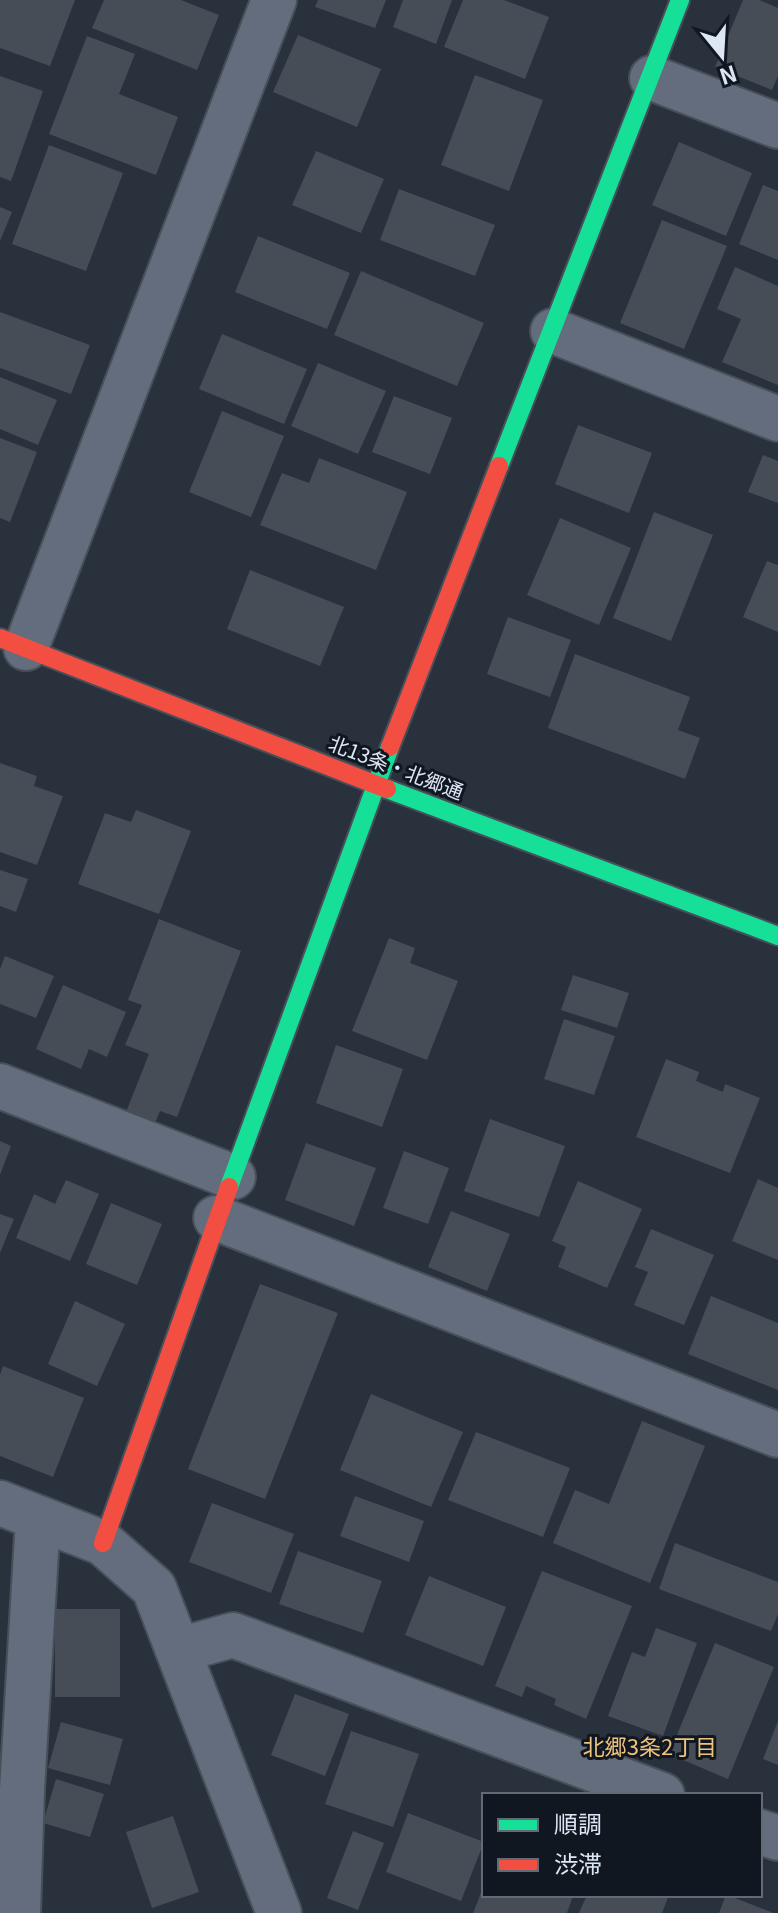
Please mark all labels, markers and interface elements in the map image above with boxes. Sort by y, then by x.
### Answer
north arrow [682,16,762,96]
text: N [716,59,742,95]
street label: 北13条・北郷通 [325,728,468,806]
district label: 北郷3条2丁目 [583,1729,717,1761]
legend [482,1793,762,1897]
text: 順調 [554,1805,602,1840]
text: 渋滞 [554,1845,602,1880]

